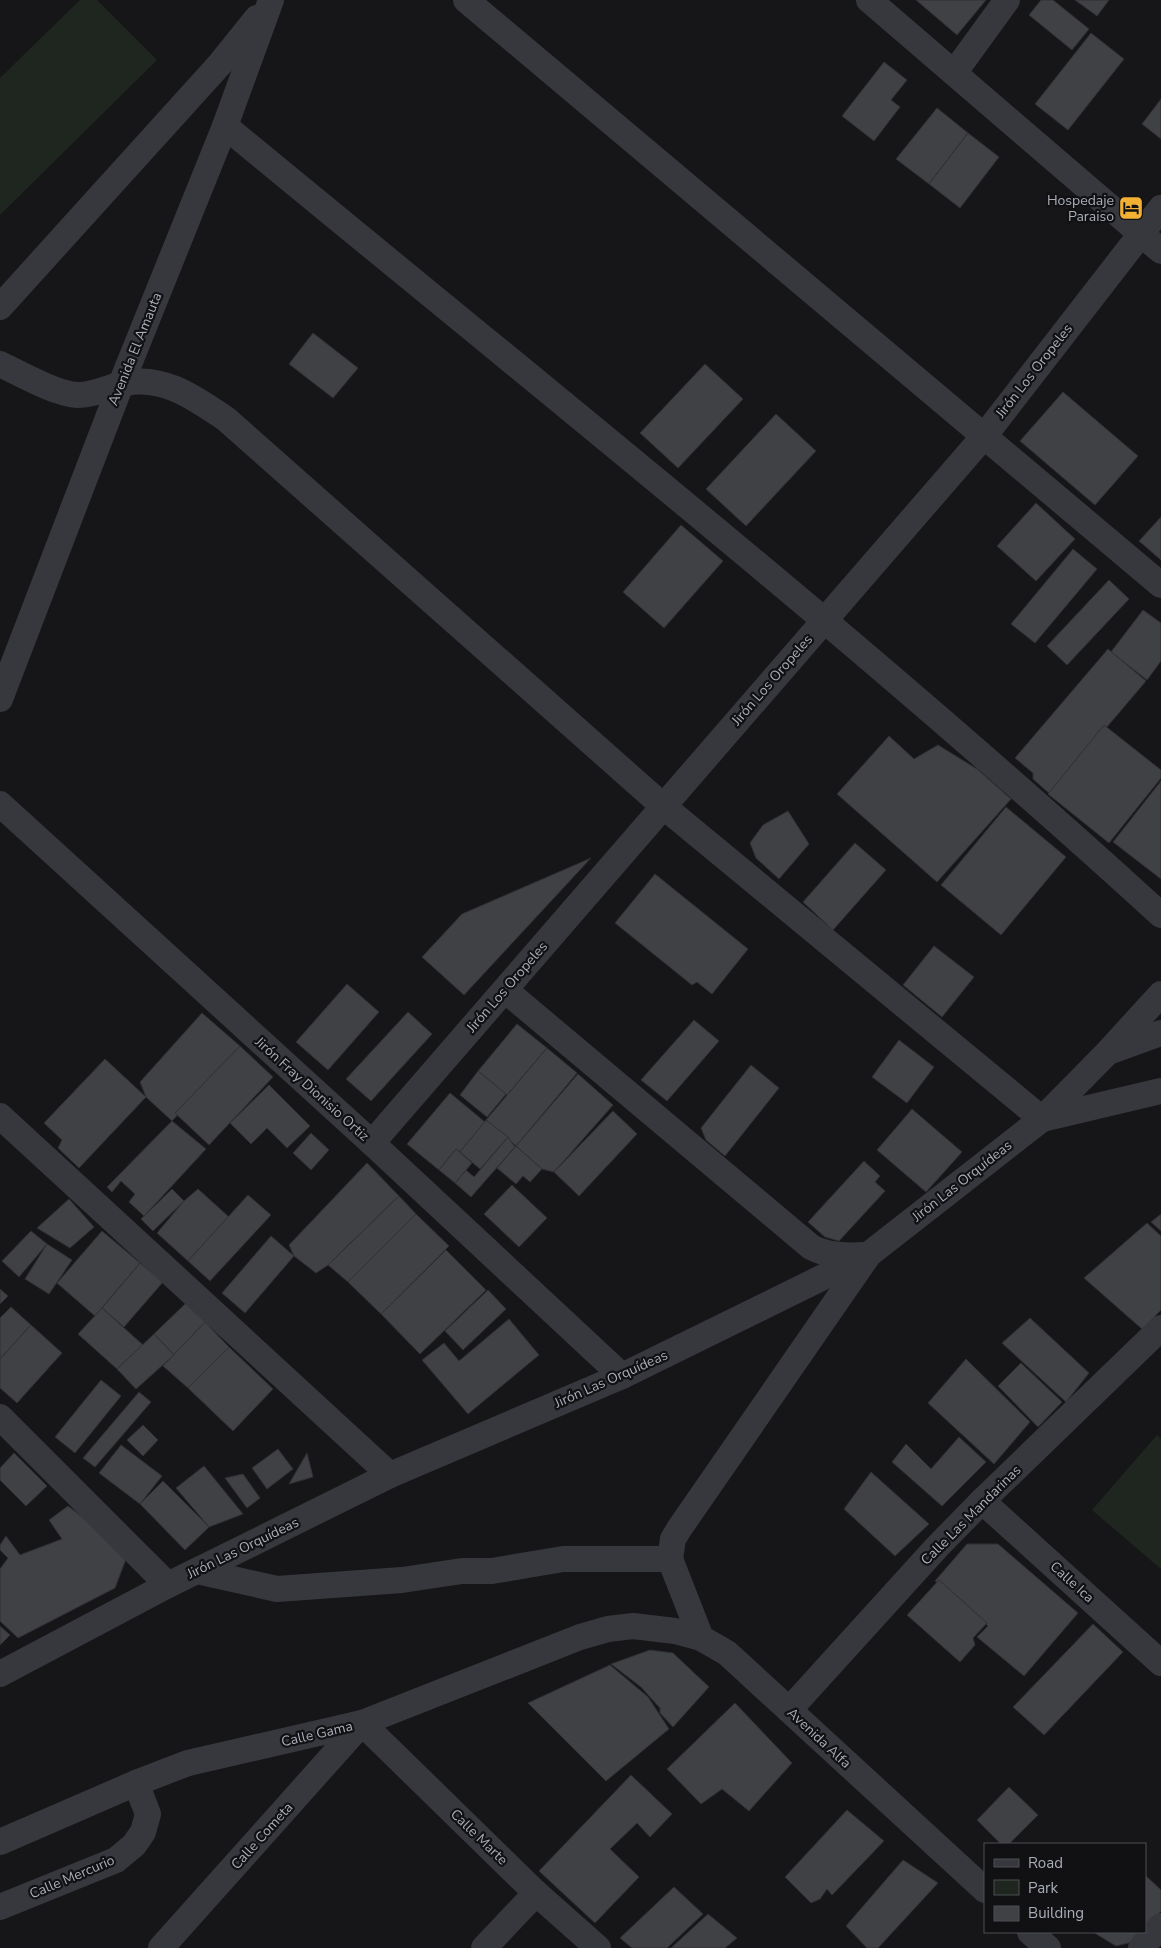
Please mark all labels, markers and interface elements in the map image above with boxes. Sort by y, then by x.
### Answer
place label: Hospedaje Paraiso [1047,191,1114,226]
hotel icon: Hospedaje Paraiso [1118,195,1144,221]
street label: Avenida El Amauta [104,290,166,408]
street label: Jirón Los Oropeles [990,320,1077,423]
street label: Jirón Los Oropeles [726,630,817,730]
street label: Jirón Los Oropeles [461,937,552,1037]
street label: Jirón Fray Dionisio Ortiz [250,1032,374,1146]
street label: Jirón Las Orquídeas [907,1136,1016,1227]
street label: Jirón Las Orquídeas [550,1345,671,1413]
street label: Calle Las Mandarinas [917,1461,1025,1569]
street label: Jirón Las Orquídeas [183,1513,302,1584]
street label: Calle Ica [1046,1557,1098,1607]
street label: Avenida Alfa [783,1703,855,1773]
street label: Calle Gama [279,1717,355,1751]
street label: Calle Cometa [227,1798,297,1874]
street label: Calle Marte [446,1805,512,1869]
legend [984,1843,1146,1933]
street label: Calle Mercurio [27,1850,118,1903]
text: Road [1028,1853,1063,1873]
text: Park [1028,1878,1058,1898]
text: Building [1028,1903,1084,1923]

